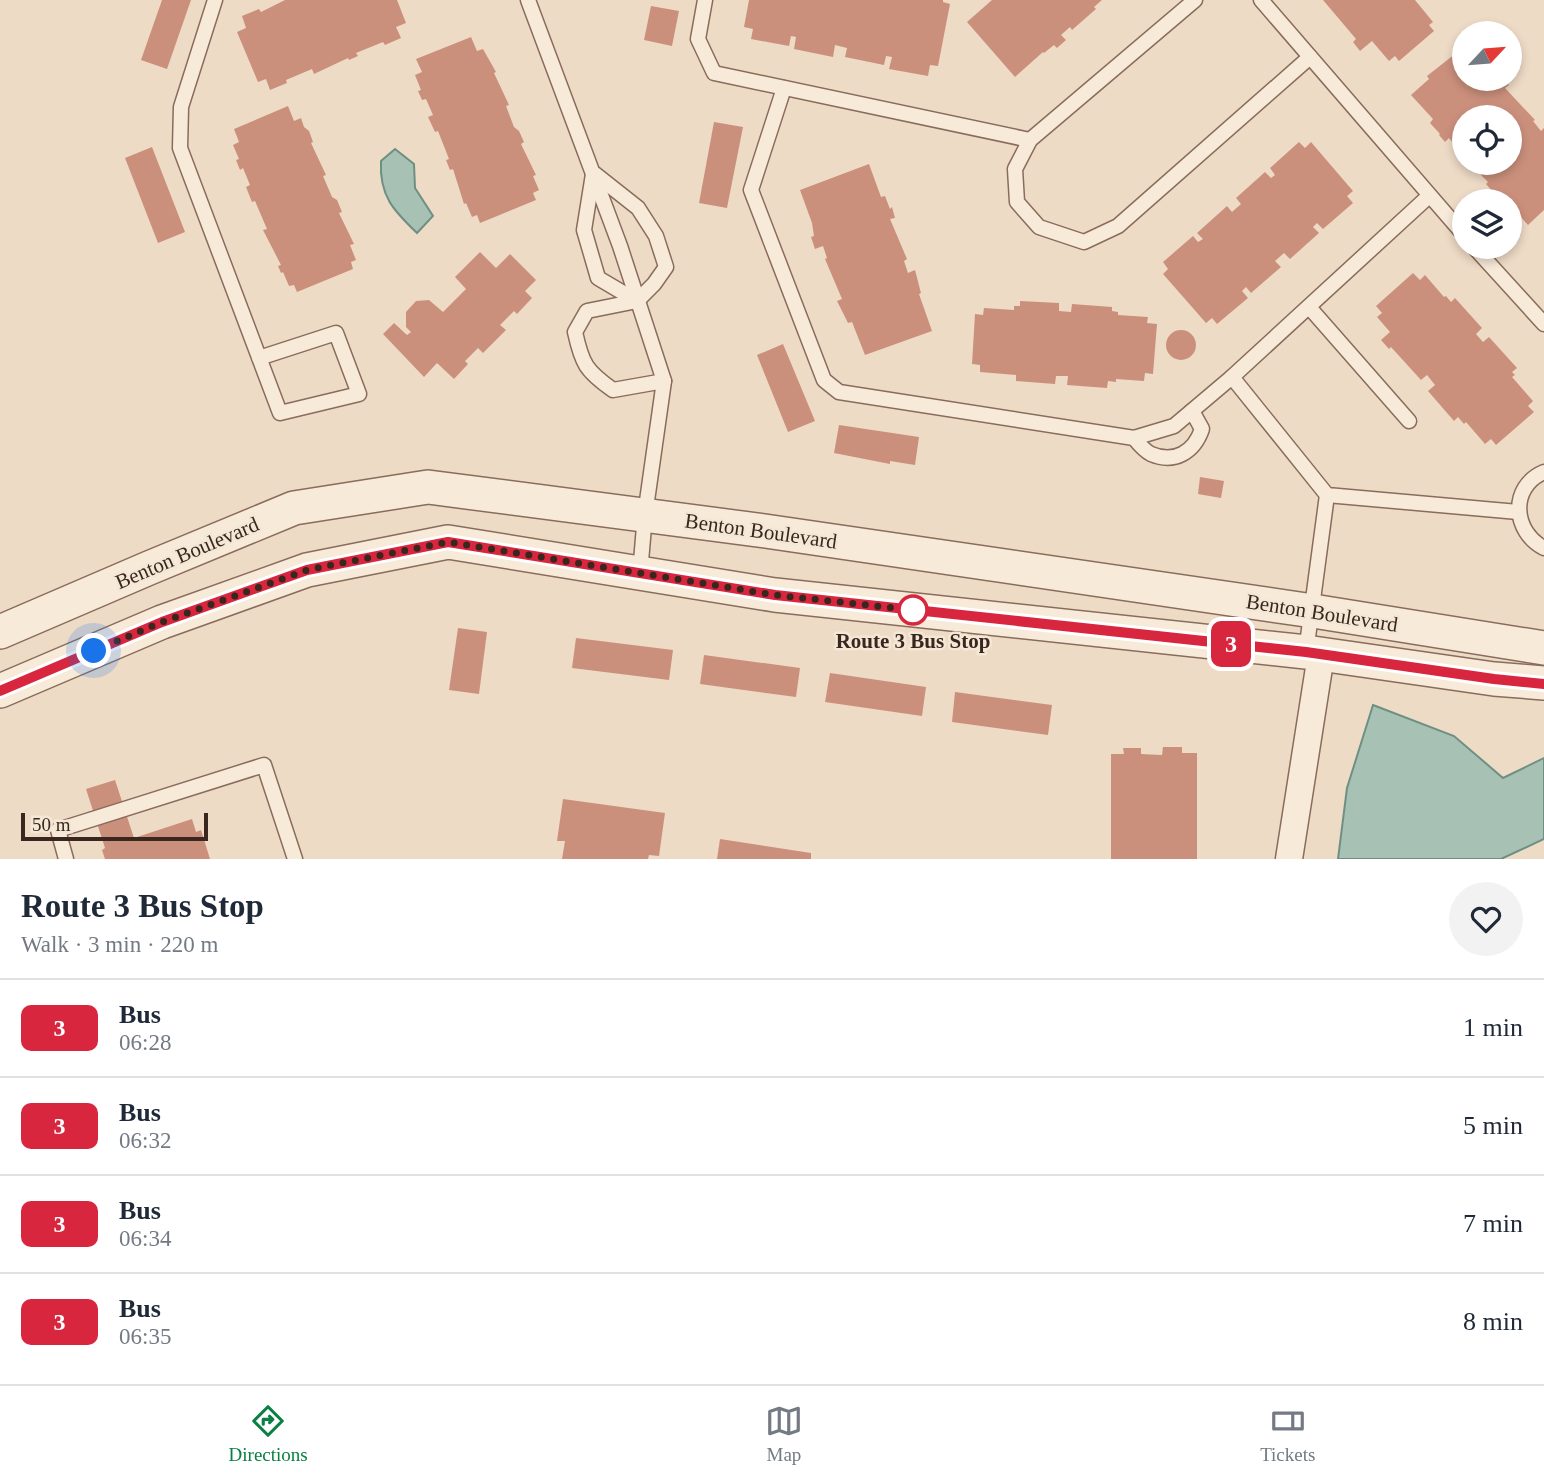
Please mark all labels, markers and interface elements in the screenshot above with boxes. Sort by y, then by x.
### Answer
north arrow [1452,21,1522,91]
map controls [1452,21,1522,259]
button: locate [1452,105,1522,175]
button: layers [1452,189,1522,259]
street label: Benton Boulevard [683,508,839,554]
street label: Benton Boulevard [112,512,263,594]
street label: Benton Boulevard [1244,589,1400,637]
marker: Route 3 Bus Stop [898,595,928,625]
line badge: 3 [1208,621,1254,667]
place label: Route 3 Bus Stop [836,629,990,653]
text: 3 [1225,631,1237,657]
your location [76,633,111,668]
scale bar [21,810,208,842]
text: 50 m [32,814,71,835]
button: heart [1449,882,1523,956]
text: Route 3 Bus Stop [21,888,264,924]
text: Walk · 3 min · 220 m [21,932,218,957]
text: Bus [119,1000,161,1029]
text: 1 min [1463,1013,1523,1042]
text: 3 [54,1015,66,1041]
text: 06:28 [119,1030,171,1055]
text: Bus [119,1098,161,1127]
text: 5 min [1463,1111,1523,1140]
text: 3 [54,1113,66,1139]
text: 06:32 [119,1128,171,1153]
text: Bus [119,1196,161,1225]
text: 7 min [1463,1209,1523,1238]
text: 3 [54,1211,66,1237]
text: 06:34 [119,1226,171,1251]
text: Bus [119,1294,161,1323]
text: 8 min [1463,1307,1523,1336]
text: 3 [54,1309,66,1335]
text: 06:35 [119,1324,171,1349]
tab: Directions [229,1402,308,1466]
tab: Map [765,1402,803,1466]
tab: Tickets [1260,1402,1315,1466]

